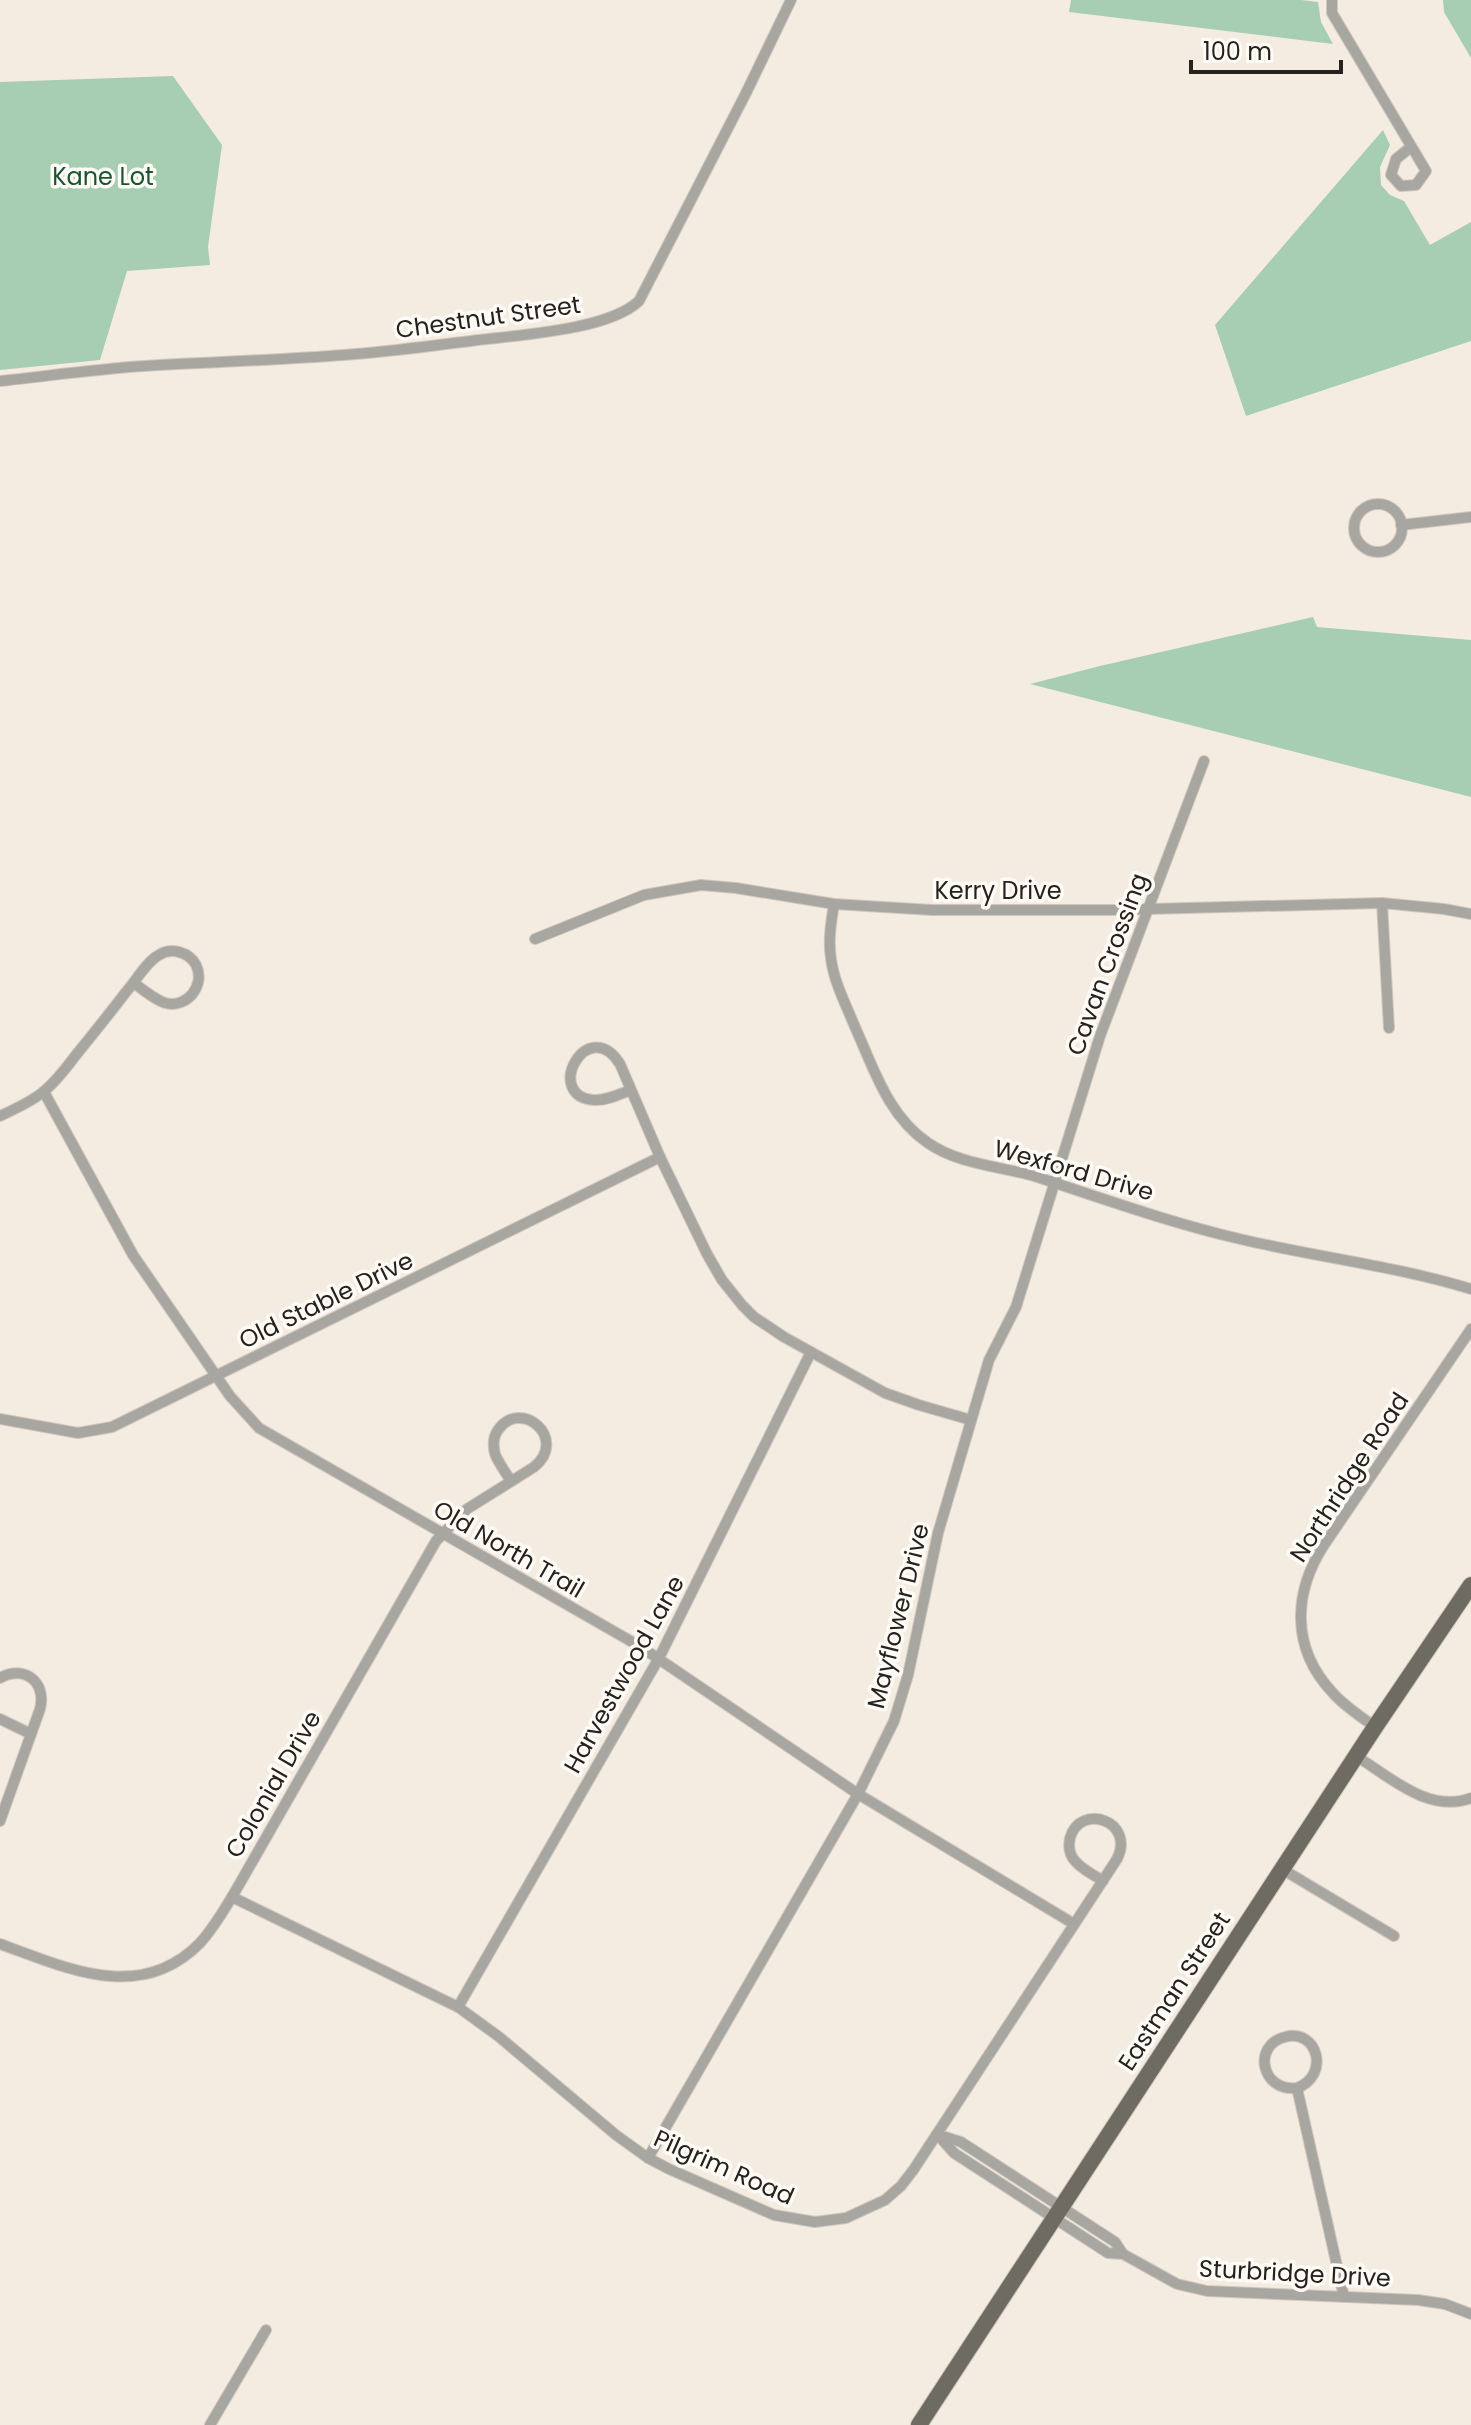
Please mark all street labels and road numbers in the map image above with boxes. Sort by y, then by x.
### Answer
street label: Chestnut Street [394,288,582,346]
street label: Cavan Crossing [1059,868,1155,1060]
street label: Kerry Drive [934,874,1062,907]
street label: Wexford Drive [990,1131,1158,1209]
street label: Old Stable Drive [233,1244,419,1356]
street label: Northridge Road [1282,1386,1416,1568]
street label: Old North Trail [428,1492,590,1606]
street label: Mayflower Drive [859,1520,937,1712]
street label: Harvestwood Lane [556,1569,692,1779]
street label: Colonial Drive [217,1704,329,1864]
street label: Eastman Street [1110,1905,1238,2077]
street label: Pilgrim Road [649,2121,799,2213]
street label: Sturbridge Drive [1198,2251,1392,2295]

